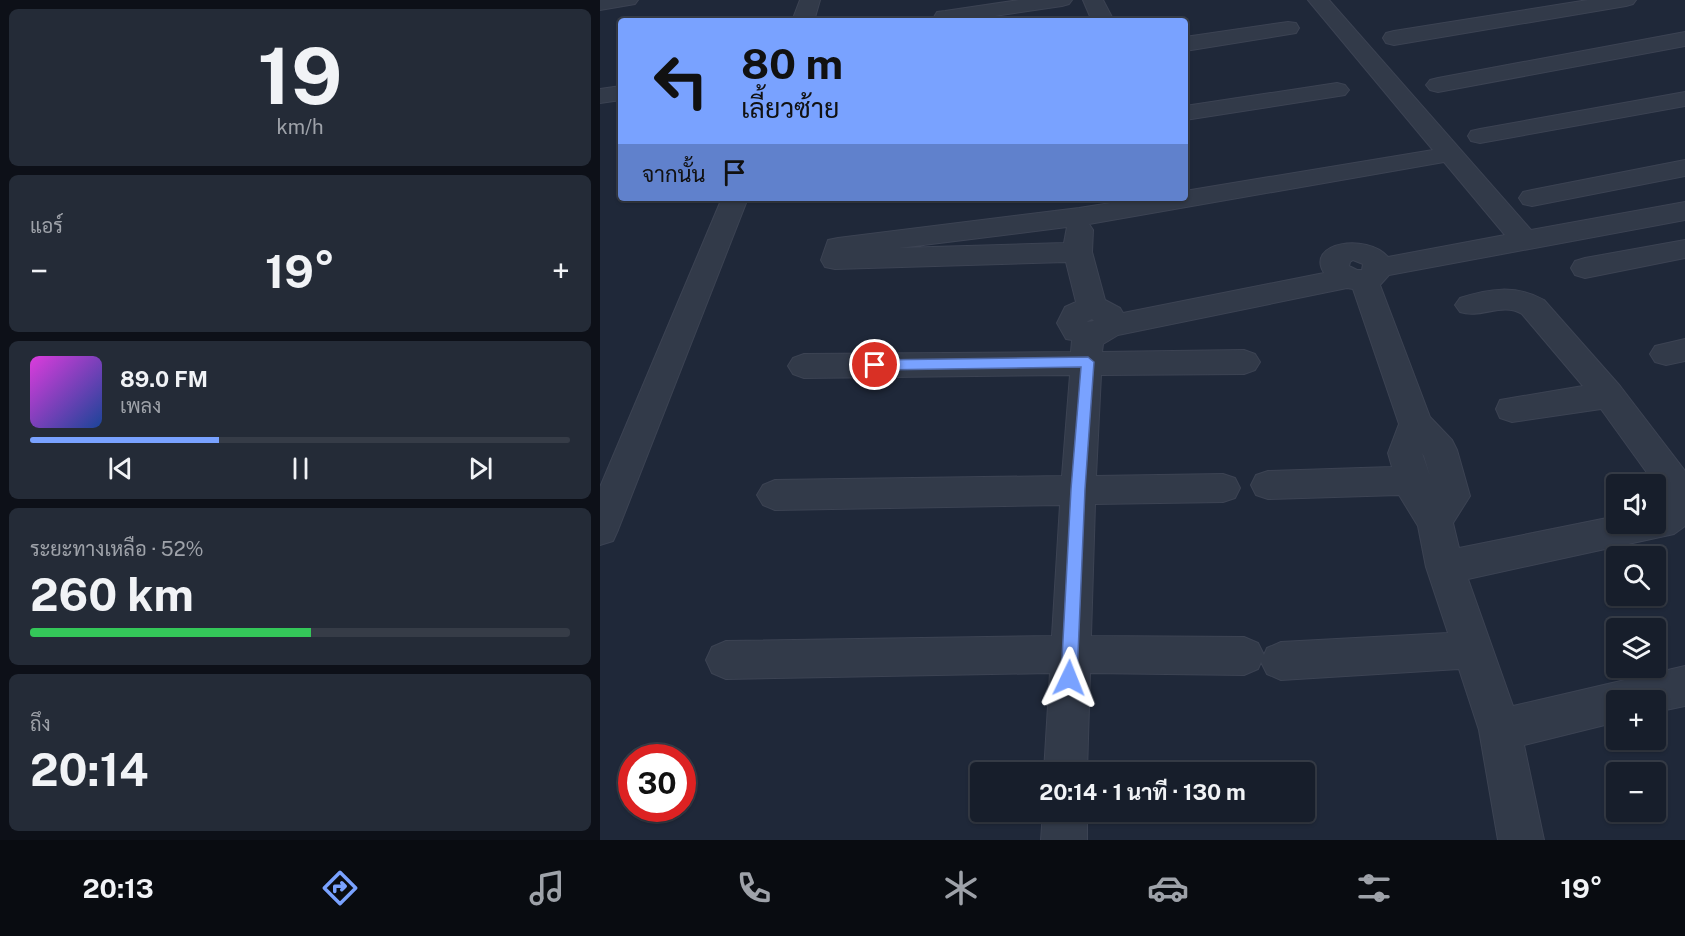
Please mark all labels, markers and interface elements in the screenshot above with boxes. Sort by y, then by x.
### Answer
text: 19 [258,30,342,122]
text: 80 m [741,39,843,88]
icon: left [642,42,720,120]
text: เลี้ยวซ้าย [741,92,839,124]
text: km/h [276,115,324,139]
icon: arrive [718,156,751,189]
text: จากนั้น [642,161,706,187]
text: แอร์ [30,214,63,238]
text: 19° [265,245,335,298]
text: − [30,252,48,290]
text: + [552,252,570,290]
pin [849,339,900,390]
icon: arrive [858,348,891,381]
text: 89.0 FM [120,366,208,392]
text: เพลง [120,394,161,418]
icon: previous [104,452,137,485]
icon: pause [284,452,317,485]
icon: next [464,452,497,485]
map controls [1606,474,1666,822]
button: sound [1606,474,1666,534]
text: ระยะทางเหลือ · 52% [30,537,204,561]
button: search [1606,546,1666,606]
text: 260 km [30,568,194,621]
button: layers [1606,618,1666,678]
position arrow [1037,646,1101,710]
button: + [1606,690,1666,750]
text: ถึง [30,712,51,736]
text: 20:14 [30,743,149,796]
speed limit sign: 30 [618,744,696,822]
button: − [1606,762,1666,822]
text: 20:14 · 1 นาที · 130 m [1039,779,1246,805]
icon: directions [319,867,361,909]
icon: music [526,867,568,909]
icon: phone [733,867,775,909]
icon: climate [940,867,982,909]
icon: car [1147,867,1189,909]
icon: filters [1353,867,1395,909]
text: 20:13 [82,872,154,904]
text: 19° [1560,872,1603,904]

